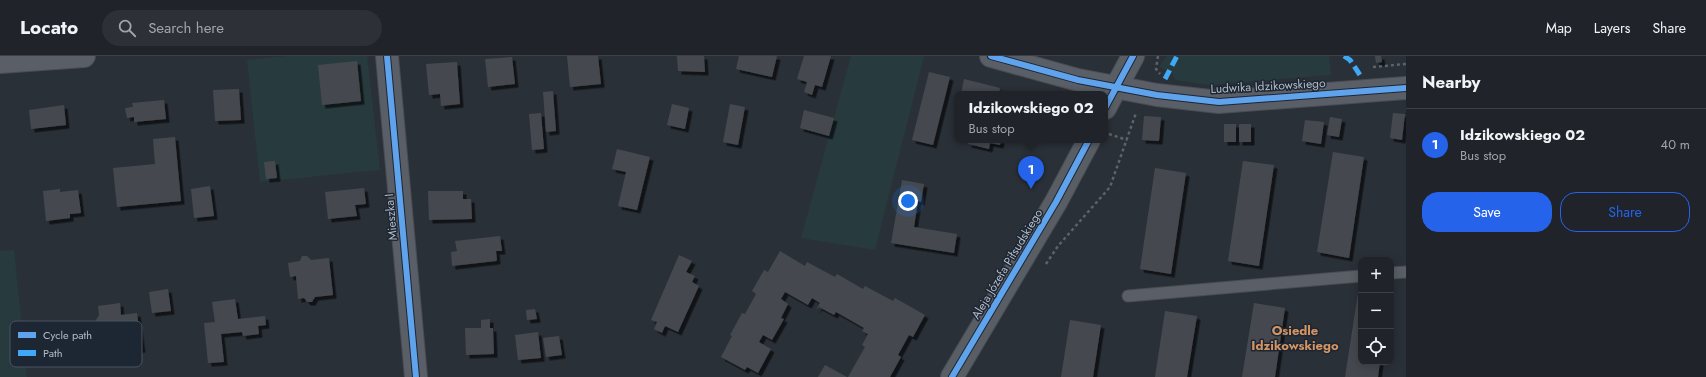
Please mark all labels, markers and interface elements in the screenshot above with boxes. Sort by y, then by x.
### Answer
search box [102,10,382,46]
text: Locato [20,14,78,41]
icon: search [116,17,138,39]
text: Search here [148,17,224,39]
text: Map [1546,18,1572,38]
text: Layers [1594,18,1630,38]
text: Share [1652,18,1686,38]
text: Nearby [1422,70,1480,94]
street label: Ludwika Idzikowskiego [1210,74,1326,98]
popup [954,91,1108,143]
text: Idzikowskiego 02 [969,97,1094,119]
text: Bus stop [969,119,1015,138]
text: Idzikowskiego 02 [1460,124,1585,146]
text: 1 [1432,135,1438,154]
text: 40 m [1661,135,1690,154]
text: Bus stop [1460,146,1506,165]
pin: 1 [1018,156,1044,189]
your location [898,191,918,211]
button: Save [1422,192,1552,232]
button: Share [1560,192,1690,232]
street label: Mieszka I [380,193,402,241]
street label: Aleja Józefa Piłsudskiego [967,205,1047,323]
map controls [1358,257,1394,365]
button: + [1358,257,1394,293]
button: − [1358,293,1394,329]
legend [10,321,142,367]
district label: Osiedle Idzikowskiego [1251,321,1339,355]
text: Cycle path [43,327,92,343]
button: locate [1358,329,1394,365]
text: Path [43,345,62,361]

